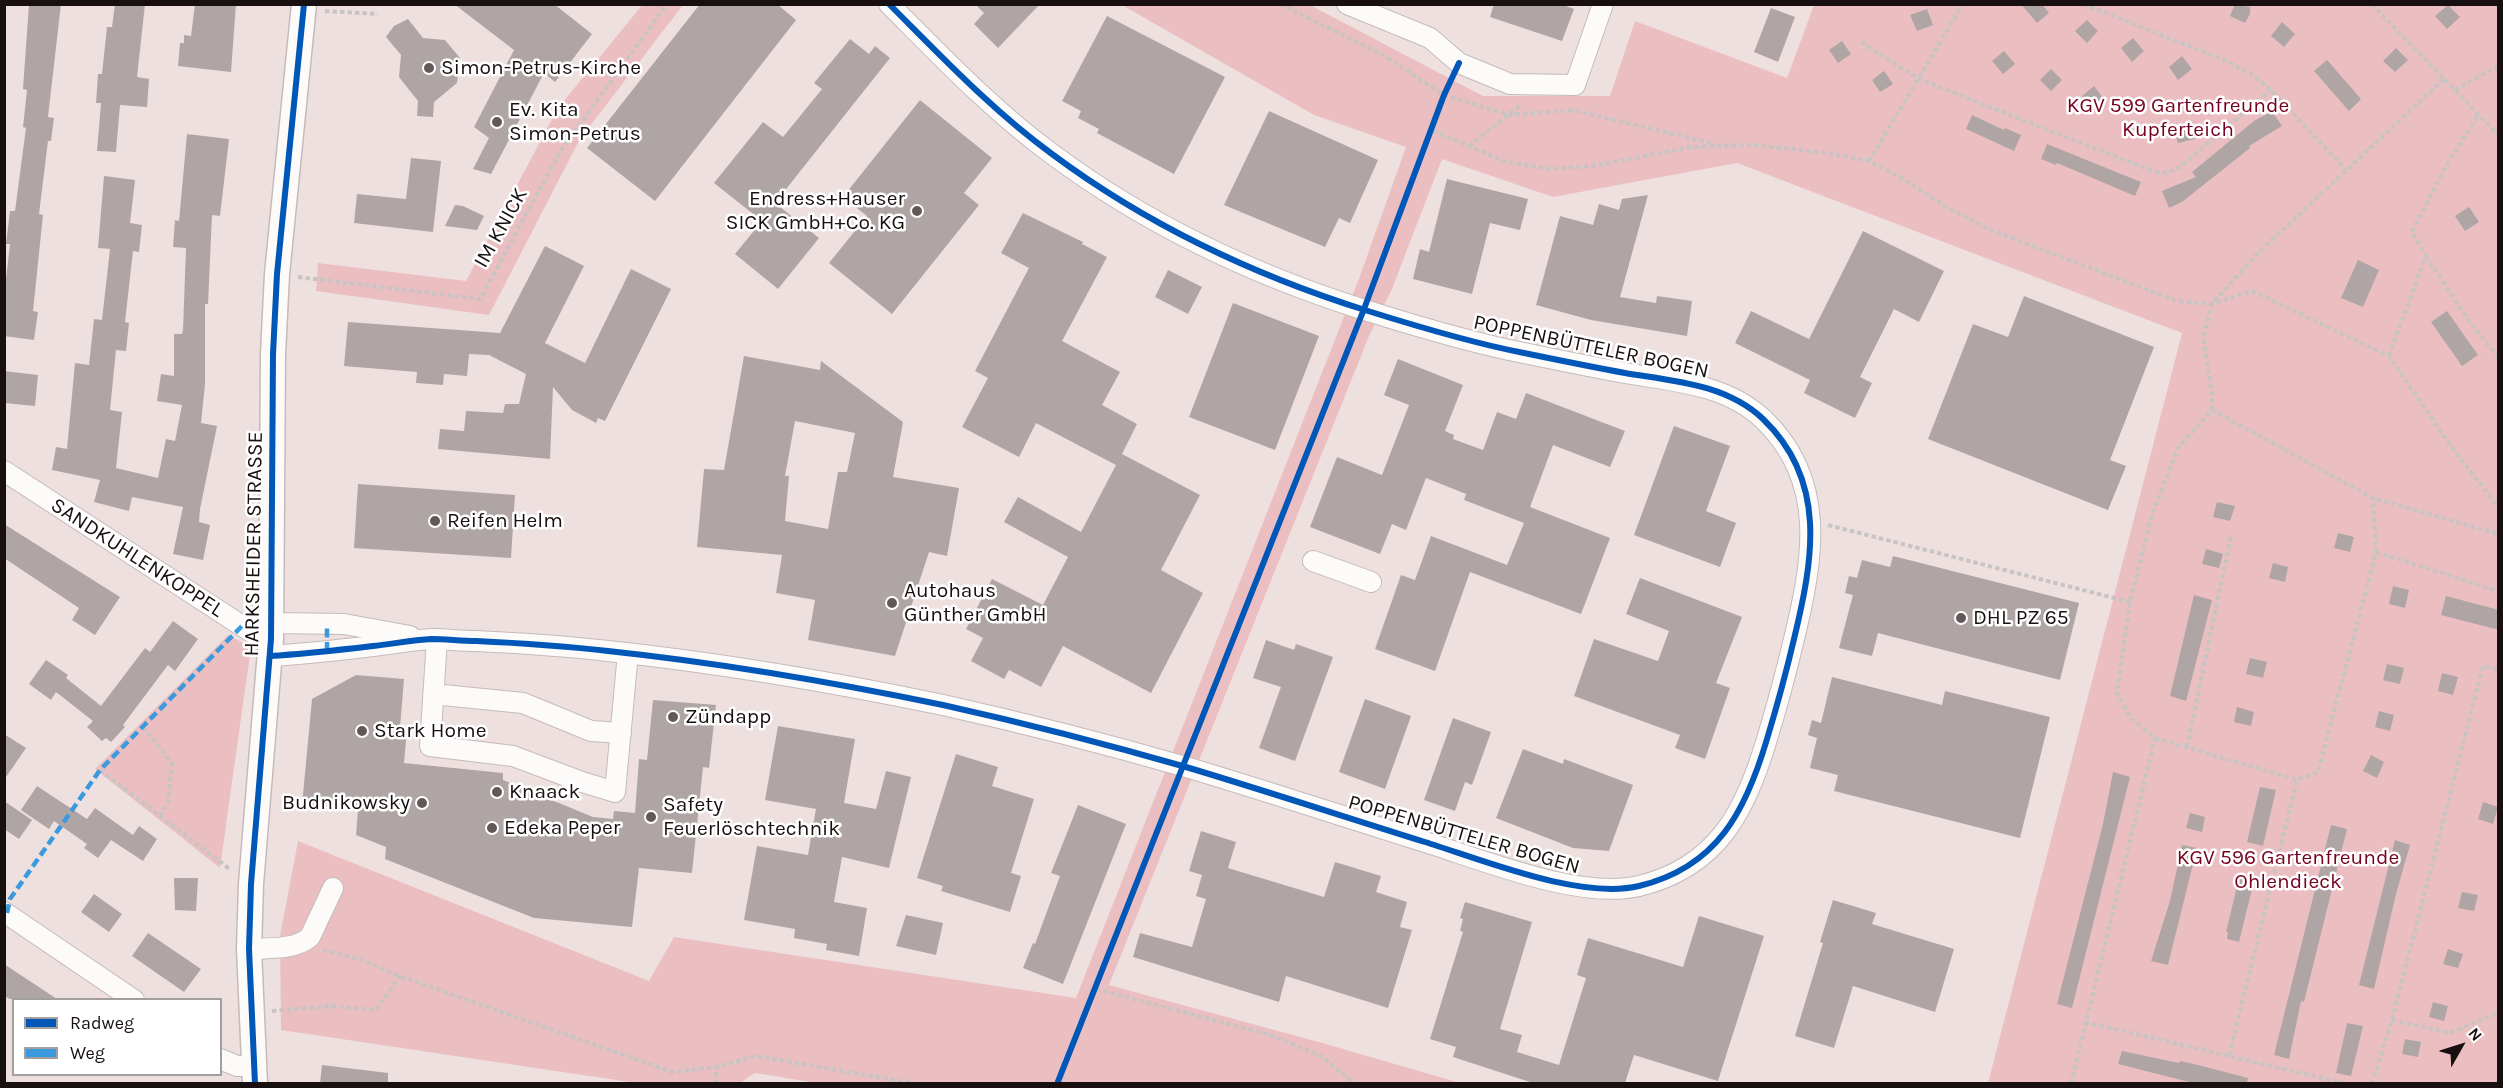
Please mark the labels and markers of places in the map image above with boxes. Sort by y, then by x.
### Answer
place label: Simon-Petrus-Kirche [441,55,641,81]
marker: Simon-Petrus-Kirche [422,61,436,75]
place label: Ev. Kita Simon-Petrus [509,97,641,147]
marker: Ev. Kita Simon-Petrus [490,115,504,129]
place label: Endress+Hauser SICK GmbH+Co. KG [726,186,905,236]
marker: Endress+Hauser SICK GmbH+Co. KG [910,204,924,218]
place label: Reifen Helm [447,508,563,534]
marker: Reifen Helm [428,514,442,528]
place label: Autohaus Günther GmbH [904,578,1046,628]
marker: Autohaus Günther GmbH [885,596,899,610]
place label: DHL PZ 65 [1973,605,2069,631]
marker: DHL PZ 65 [1954,611,1968,625]
place label: Zündapp [685,704,771,730]
marker: Zündapp [666,710,680,724]
place label: Stark Home [374,718,487,744]
marker: Stark Home [355,724,369,738]
place label: Knaack [509,779,580,805]
marker: Knaack [490,785,504,799]
place label: Budnikowsky [282,790,410,816]
place label: Safety Feuerlöschtechnik [663,792,840,842]
marker: Budnikowsky [415,796,429,810]
marker: Safety Feuerlöschtechnik [644,810,658,824]
place label: Edeka Peper [504,815,620,841]
marker: Edeka Peper [485,821,499,835]

